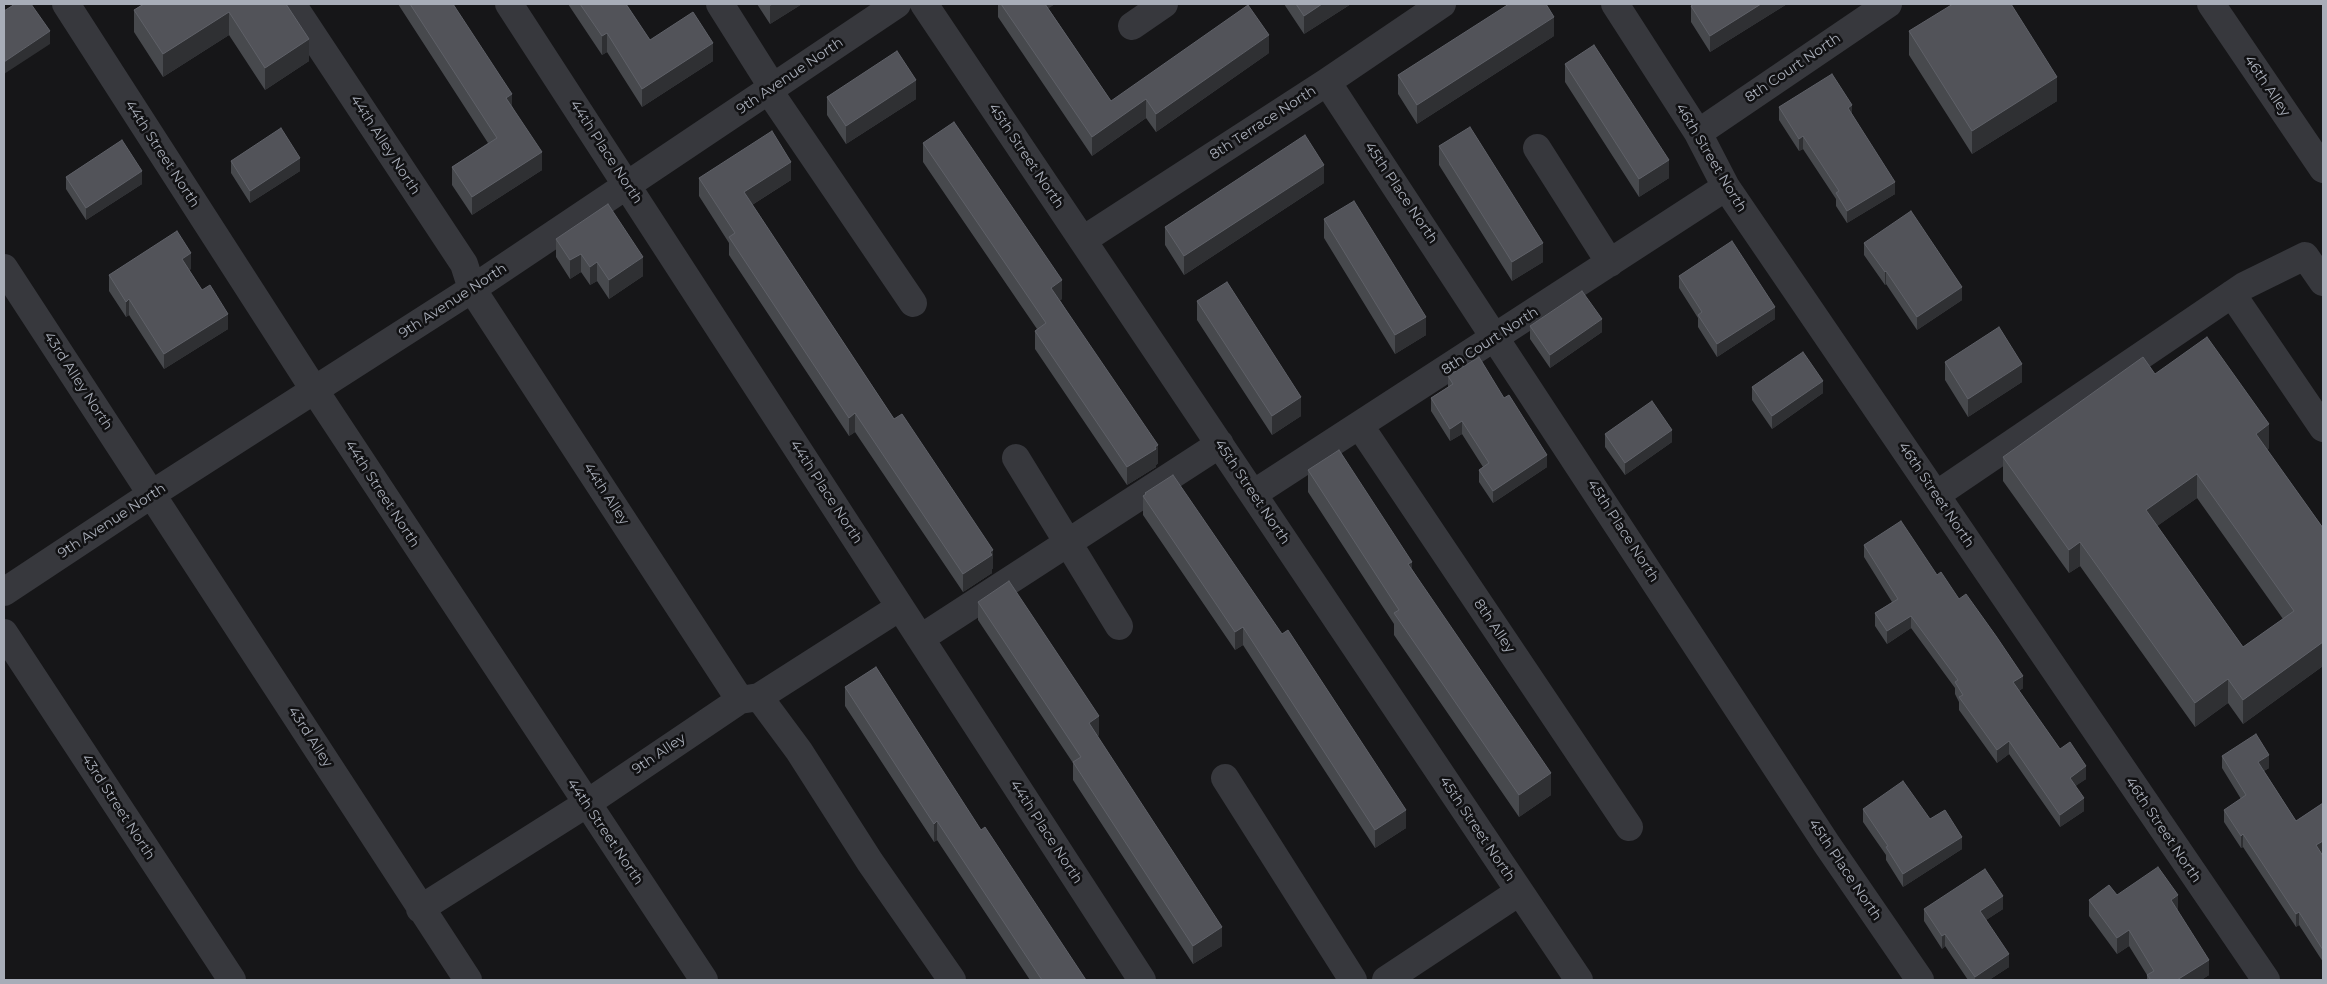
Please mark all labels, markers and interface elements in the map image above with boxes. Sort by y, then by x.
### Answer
street label: 8th Court North [1742,30,1844,106]
street label: 9th Avenue North [733,34,847,118]
street label: 46th Alley [2240,52,2294,120]
street label: 8th Terrace North [1207,82,1319,164]
street label: 44th Alley North [346,92,424,198]
street label: 44th Street North [121,97,203,211]
street label: 44th Place North [566,97,646,207]
street label: 45th Street North [985,100,1067,212]
street label: 46th Street North [1672,101,1750,215]
street label: 45th Place North [1361,139,1441,247]
street label: 9th Avenue North [396,260,510,342]
street label: 8th Court North [1439,303,1541,379]
street label: 43rd Alley North [40,329,116,433]
street label: 45th Street North [1211,436,1293,548]
street label: 44th Street North [341,437,423,551]
street label: 44th Place North [786,437,866,547]
street label: 46th Street North [1894,439,1978,551]
street label: 44th Alley [580,460,632,528]
street label: 45th Place North [1584,477,1662,585]
street label: 9th Avenue North [55,480,169,562]
street label: 8th Alley [1470,596,1518,656]
street label: 43rd Alley [284,703,336,771]
street label: 9th Alley [629,730,689,778]
street label: 43rd Street North [78,751,158,863]
street label: 45th Street North [1436,773,1518,885]
street label: 46th Street North [2121,774,2205,886]
street label: 44th Street North [563,776,647,888]
street label: 44th Place North [1006,777,1086,887]
street label: 45th Place North [1805,816,1885,924]

